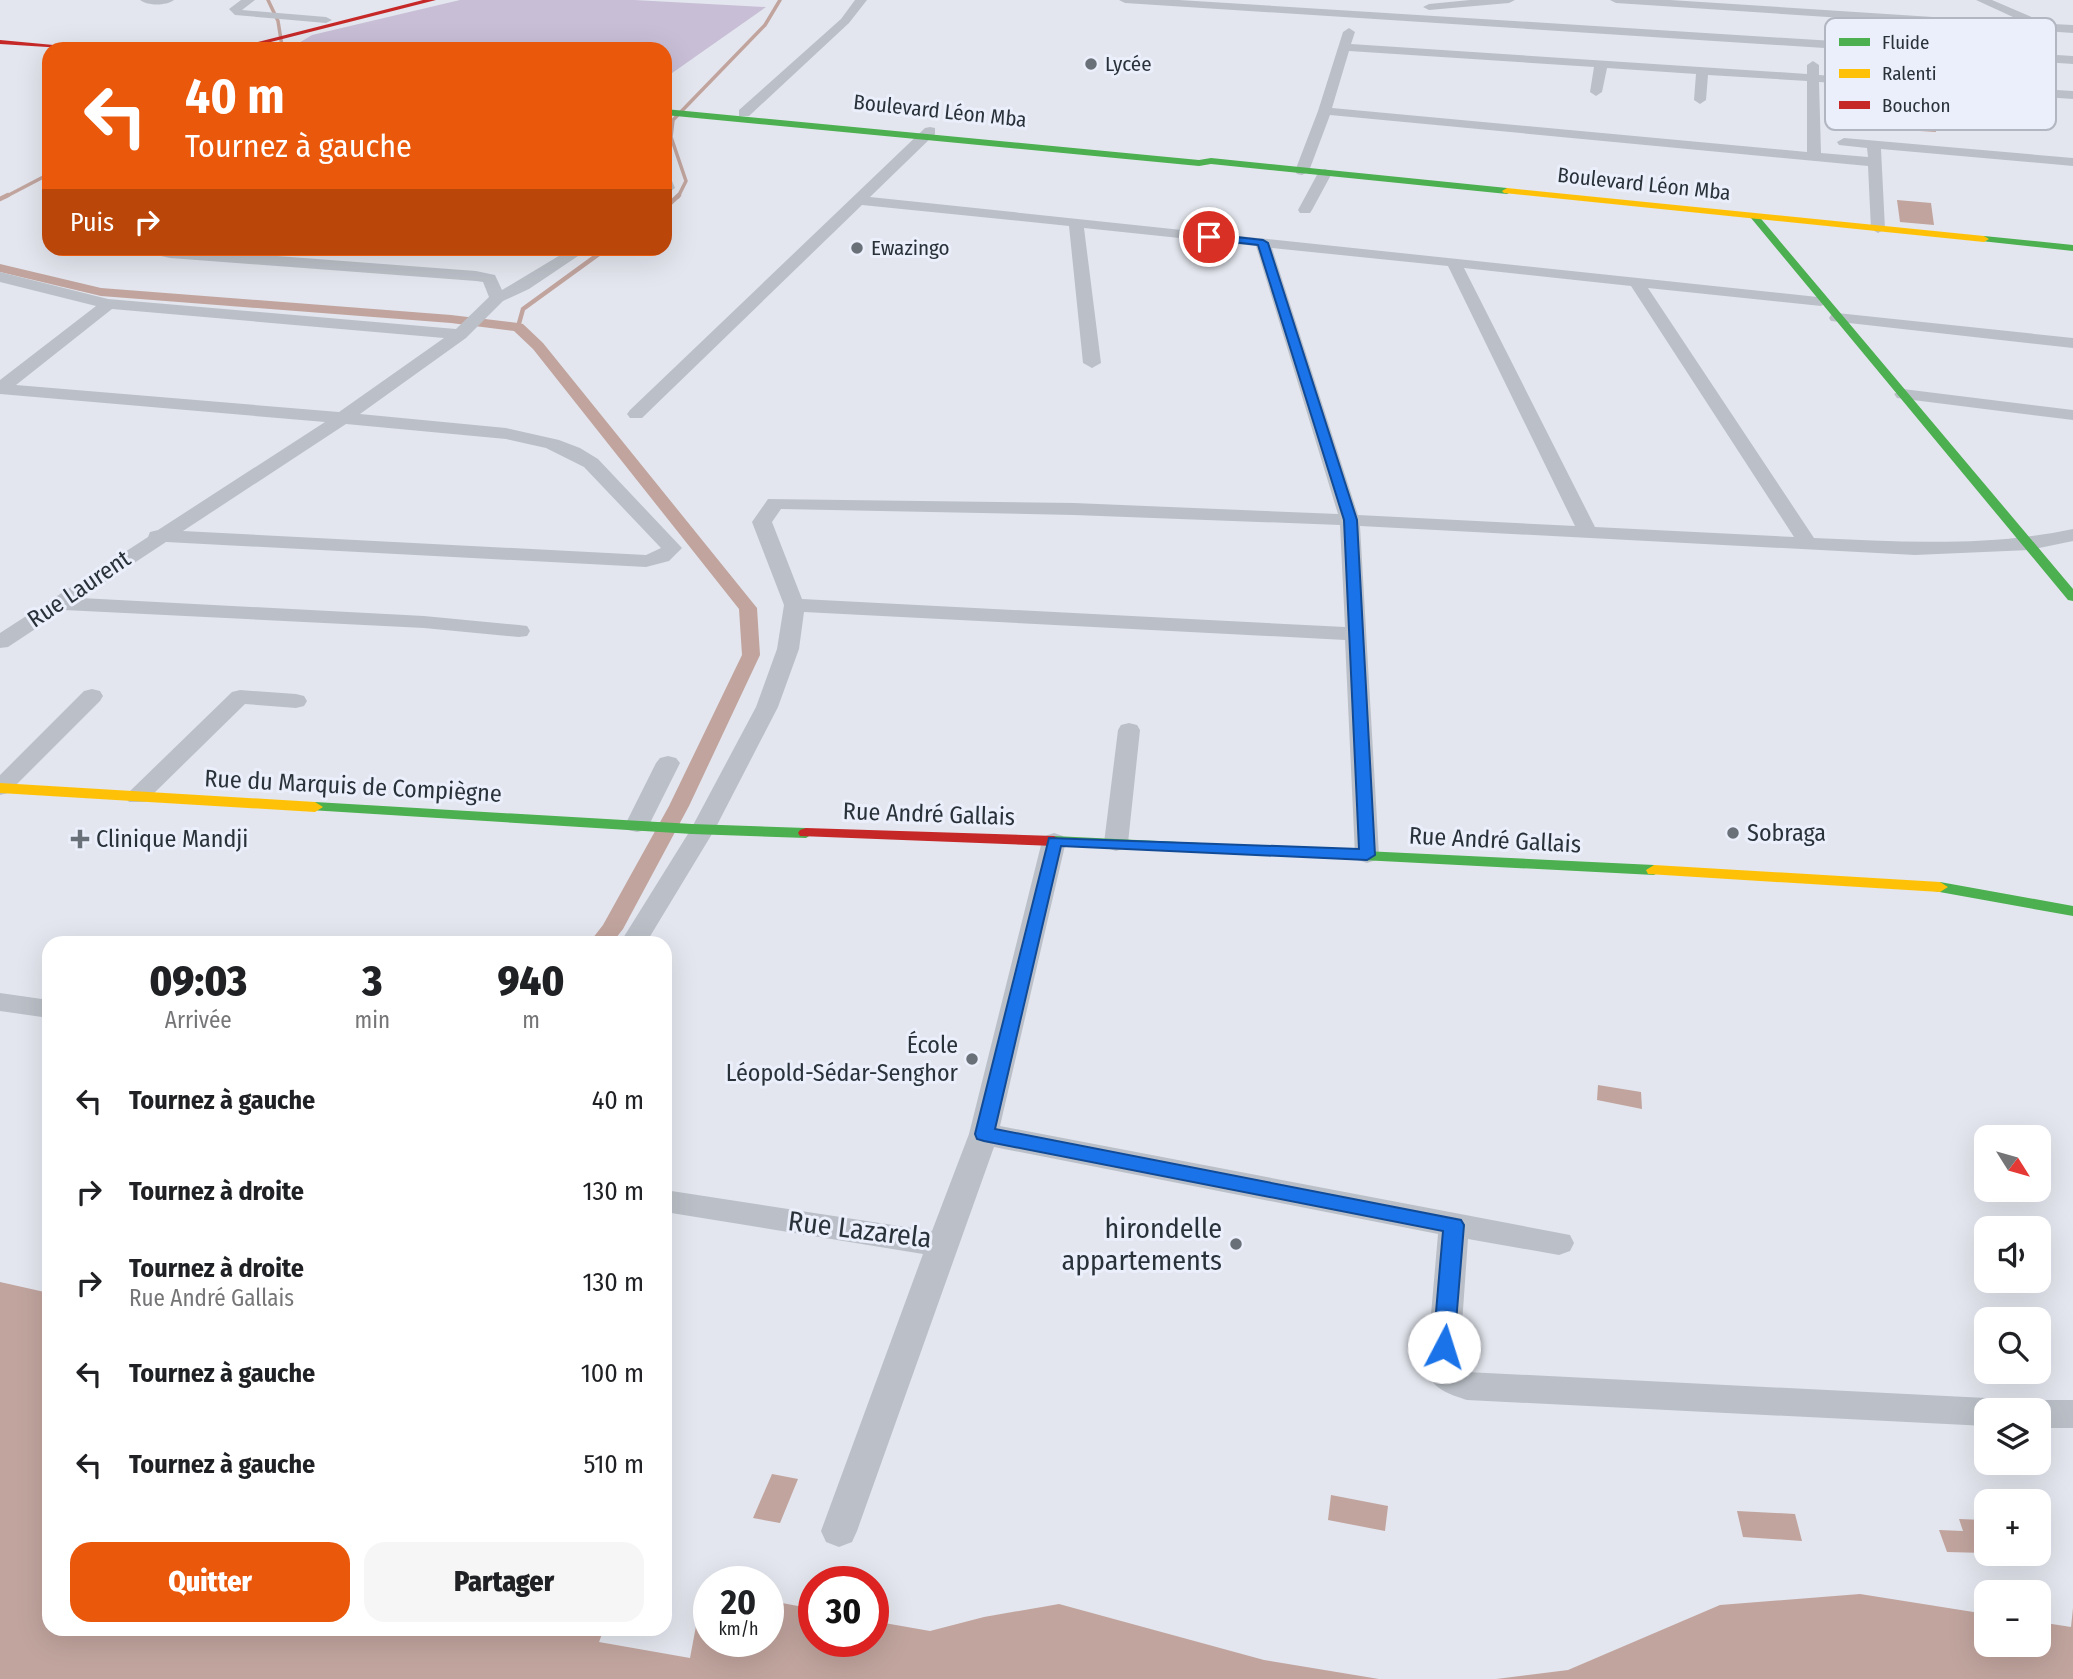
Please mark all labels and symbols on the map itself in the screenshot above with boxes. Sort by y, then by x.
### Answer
legend [1825,18,2056,130]
text: Fluide [1882,31,1929,54]
place label: Lycée [1105,51,1152,77]
marker: Lycée [1083,56,1099,72]
text: Ralenti [1882,62,1937,85]
street label: Boulevard Léon Mba [852,89,1028,133]
text: Bouchon [1882,94,1950,117]
street label: Boulevard Léon Mba [1556,162,1732,206]
pin [1179,207,1239,267]
place label: Ewazingo [871,235,950,261]
marker: Ewazingo [849,240,865,256]
street label: Rue Laurent [22,544,136,634]
street label: Rue du Marquis de Compiègne [204,764,502,808]
street label: Rue André Gallais [842,797,1016,831]
place label: Sobraga [1747,819,1826,847]
street label: Rue André Gallais [1408,822,1582,858]
place label: Clinique Mandji [96,825,248,853]
marker: Sobraga [1725,825,1741,841]
marker: Clinique Mandji [70,829,90,849]
place label: École Léopold-Sédar-Senghor [726,1030,959,1087]
marker: École Léopold-Sédar-Senghor [964,1051,980,1067]
north arrow [1974,1125,2051,1202]
street label: Rue Lazarela [786,1204,934,1255]
place label: hirondelle appartements [1061,1212,1222,1277]
marker: hirondelle appartements [1228,1236,1244,1252]
position arrow [1407,1310,1481,1384]
speed limit sign: 30 [798,1566,889,1657]

